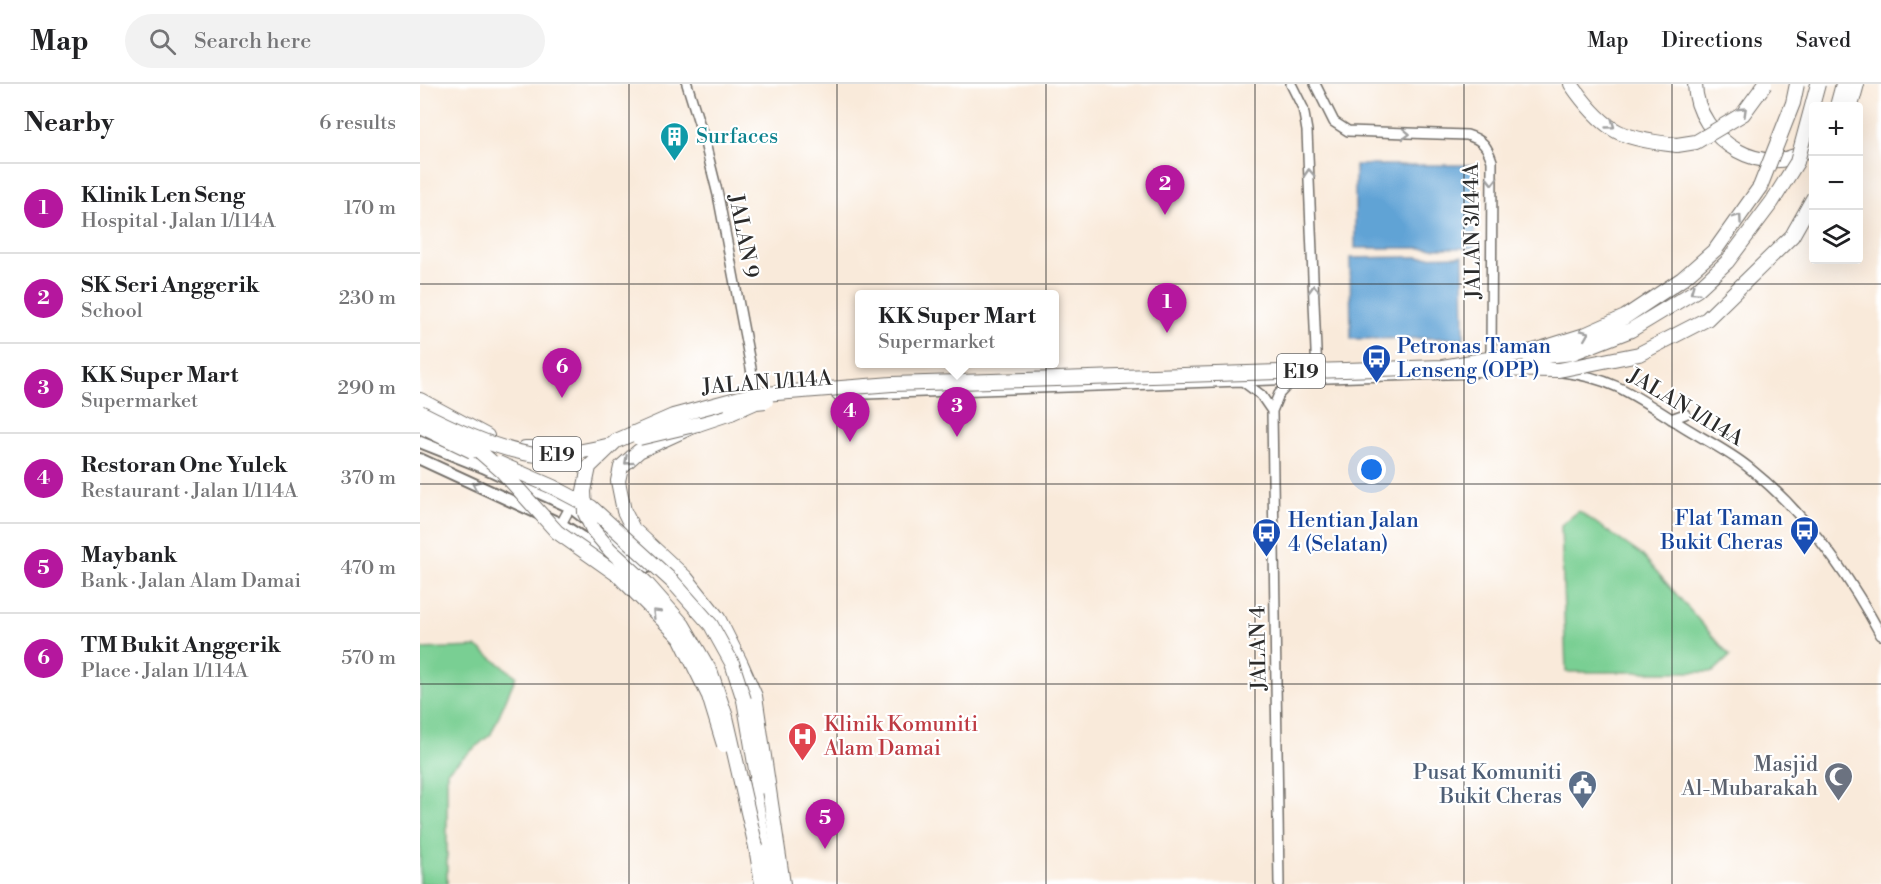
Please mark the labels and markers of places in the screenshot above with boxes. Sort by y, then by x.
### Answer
building icon: Surfaces [659,120,691,162]
place label: Surfaces [696,124,778,150]
pin: 2 [1146,166,1184,215]
pin: 1 [1148,284,1186,333]
place label: Petronas Taman Lenseng (OPP) [1397,334,1552,384]
bus stop icon: Petronas Taman Lenseng (OPP) [1360,342,1392,384]
pin: 6 [542,348,582,398]
pin: 3 [938,388,976,437]
pin: 4 [830,392,870,442]
place label: Flat Taman Bukit Cheras [1660,506,1783,556]
place label: Hentian Jalan 4 (Selatan) [1288,508,1419,558]
bus stop icon: Flat Taman Bukit Cheras [1788,514,1820,556]
bus stop icon: Hentian Jalan 4 (Selatan) [1251,516,1283,558]
place label: Klinik Komuniti Alam Damai [823,712,978,762]
hospital icon: Klinik Komuniti Alam Damai [787,720,819,762]
place label: Masjid Al-Mubarakah [1681,752,1818,802]
place label: Pusat Komuniti Bukit Cheras [1413,760,1562,810]
mosque icon: Masjid Al-Mubarakah [1823,760,1855,802]
public building icon: Pusat Komuniti Bukit Cheras [1567,768,1599,810]
pin: 5 [806,800,844,849]

